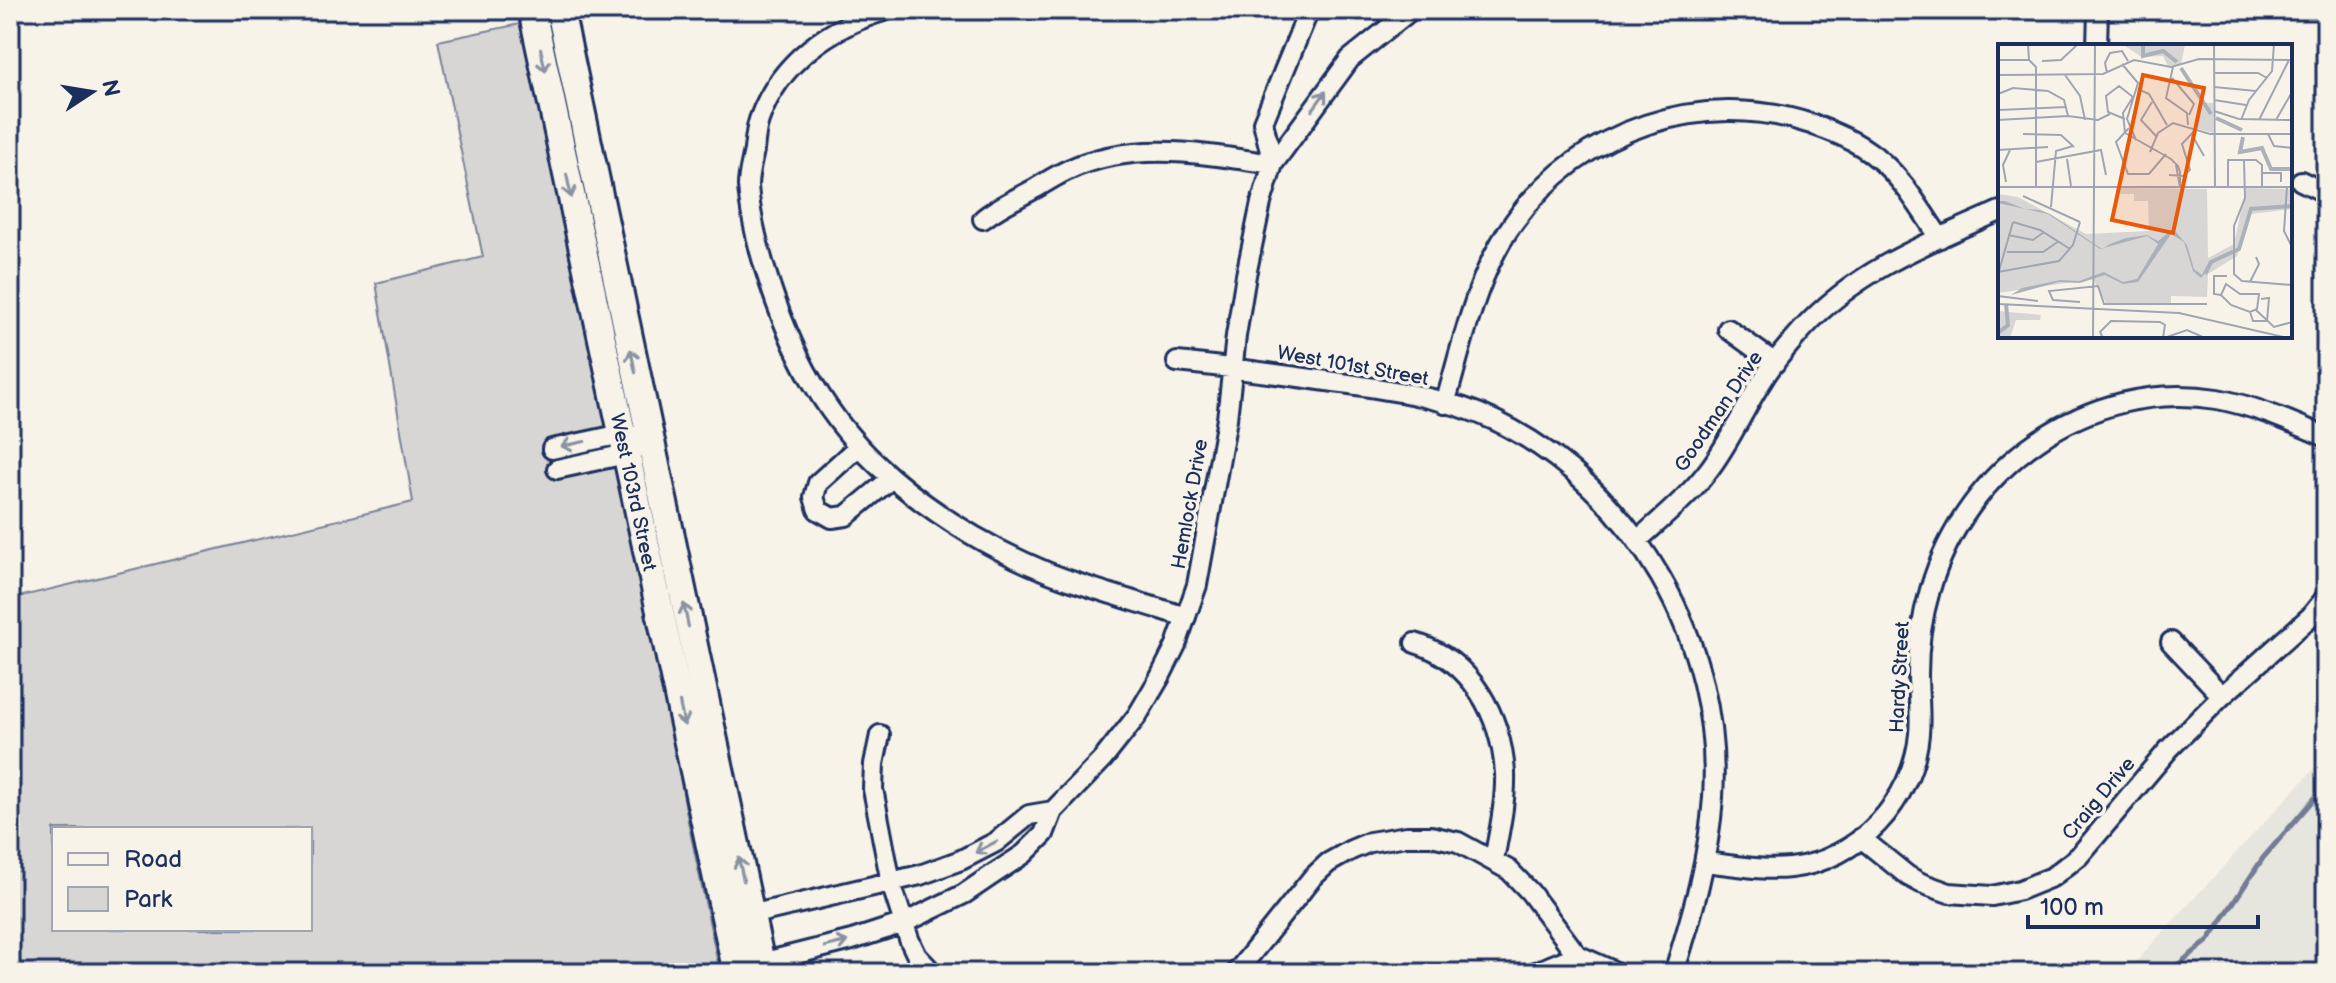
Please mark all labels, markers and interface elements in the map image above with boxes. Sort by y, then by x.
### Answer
inset map [1998,44,2292,338]
one-way arrow [536,47,551,72]
north arrow [52,52,132,132]
text: N [95,77,125,99]
one-way arrow [1311,91,1328,113]
one-way arrow [562,173,577,199]
street label: West 101st Street [1275,341,1431,391]
street label: Goodman Drive [1670,346,1768,477]
one-way arrow [624,348,639,374]
street label: West 103rd Street [605,411,661,573]
street label: Hemlock Drive [1167,437,1213,571]
one-way arrow [561,438,586,453]
one-way arrow [678,603,693,628]
street label: Hardy Street [1885,621,1915,734]
one-way arrow [675,701,690,727]
street label: Craig Drive [2057,752,2141,845]
legend [52,827,312,931]
one-way arrow [974,839,998,855]
text: Road [124,845,182,874]
one-way arrow [733,857,748,883]
scale bar [2028,879,2258,929]
text: Park [124,885,172,914]
text: 100 m [2040,893,2104,922]
one-way arrow [823,935,849,950]

